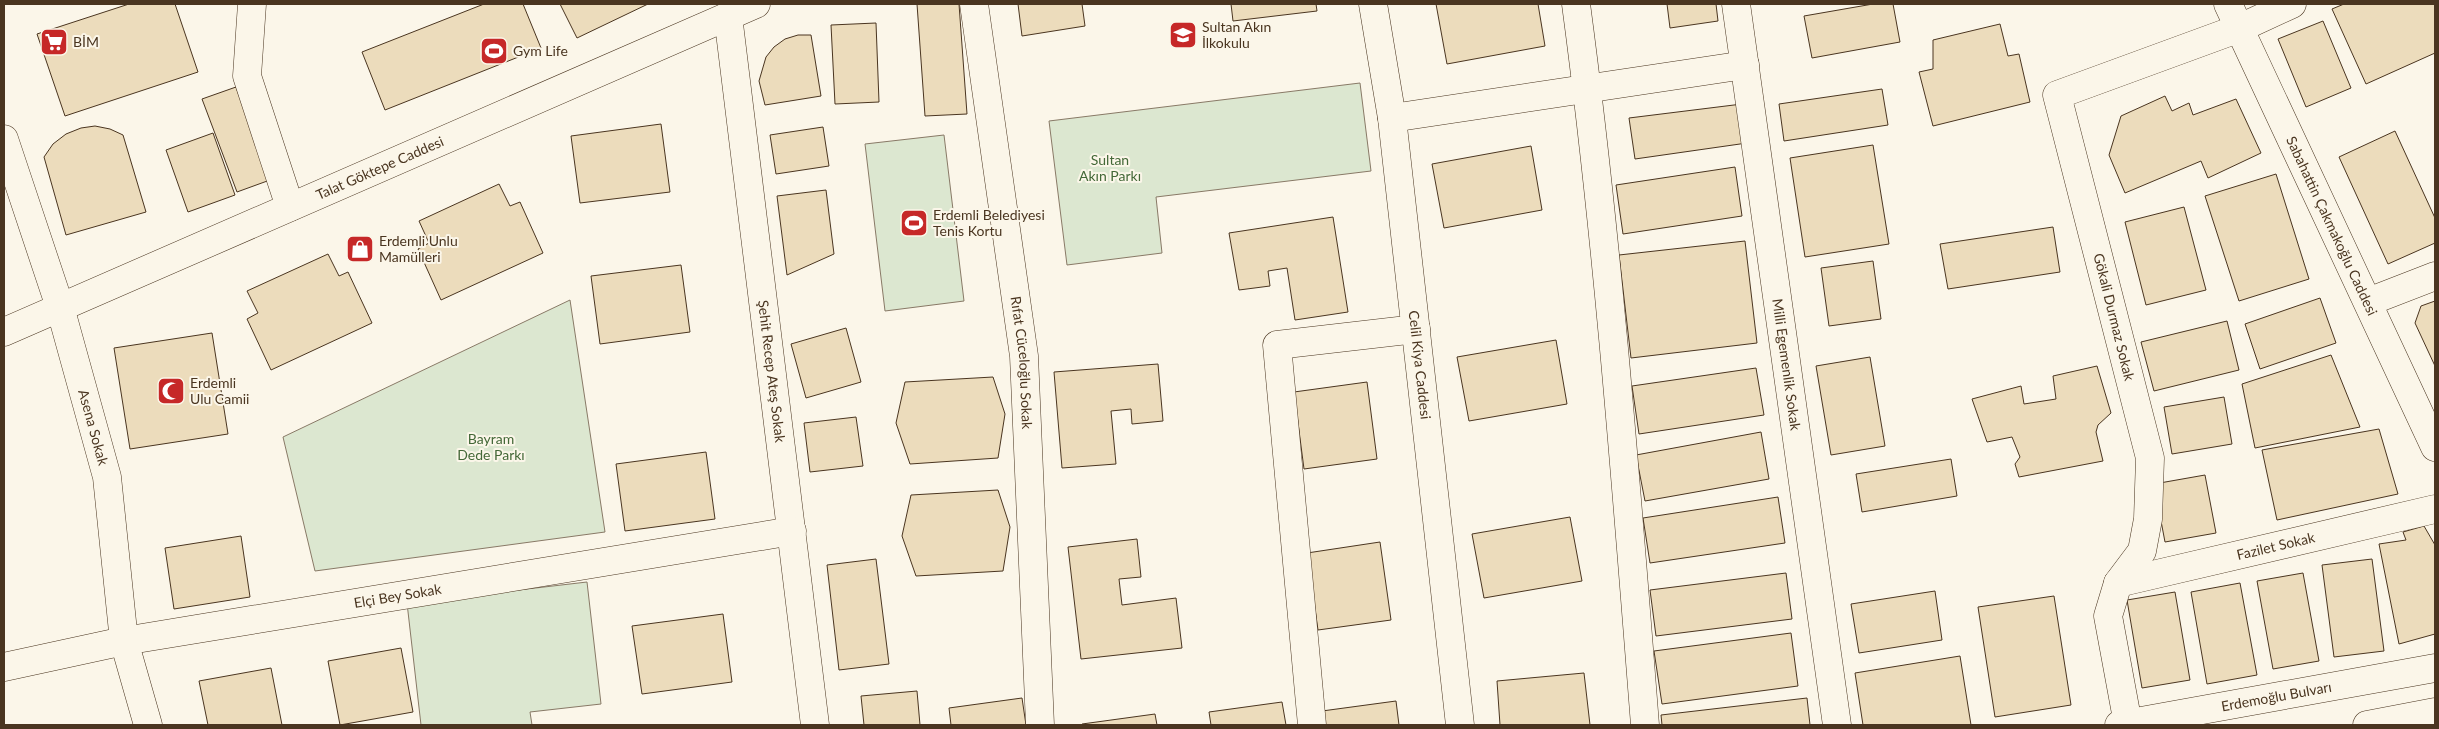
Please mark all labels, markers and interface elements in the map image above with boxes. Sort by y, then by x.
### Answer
place label: Sultan Akın İlkokulu [1202,18,1271,51]
school or university icon: Sultan Akın İlkokulu [1168,20,1198,50]
supermarket icon: BİM [39,27,69,57]
place label: BİM [73,33,99,50]
sports icon: Gym Life [479,36,509,66]
place label: Gym Life [513,42,568,59]
street label: Talat Göktepe Caddesi [313,132,446,203]
street label: Sabahattin Çakmakoğlu Caddesi [2283,133,2381,318]
park label: Sultan Akın Parkı [1079,151,1141,184]
place label: Erdemli Belediyesi Tenis Kortu [933,206,1045,239]
sports icon: Erdemli Belediyesi Tenis Kortu [899,208,929,238]
place label: Erdemli Unlu Mamülleri [379,232,458,265]
shop icon: Erdemli Unlu Mamülleri [345,234,375,264]
street label: Gökali Durmaz Sokak [2090,251,2139,383]
street label: Rıfat Cüceloğlu Sokak [1008,295,1036,430]
street label: Milli Egemenlik Sokak [1769,297,1805,432]
street label: Şehit Recep Ateş Sokak [755,299,789,444]
street label: Celil Kiya Caddesi [1406,310,1435,420]
place label: Erdemli Ulu Camii [190,374,249,407]
mosque icon: Erdemli Ulu Camii [156,376,186,406]
street label: Asena Sokak [75,387,113,468]
park label: Bayram Dede Parkı [457,430,525,463]
street label: Fazilet Sokak [2235,528,2317,563]
street label: Elçi Bey Sokak [352,580,443,611]
street label: Erdemoğlu Bulvarı [2220,678,2333,714]

